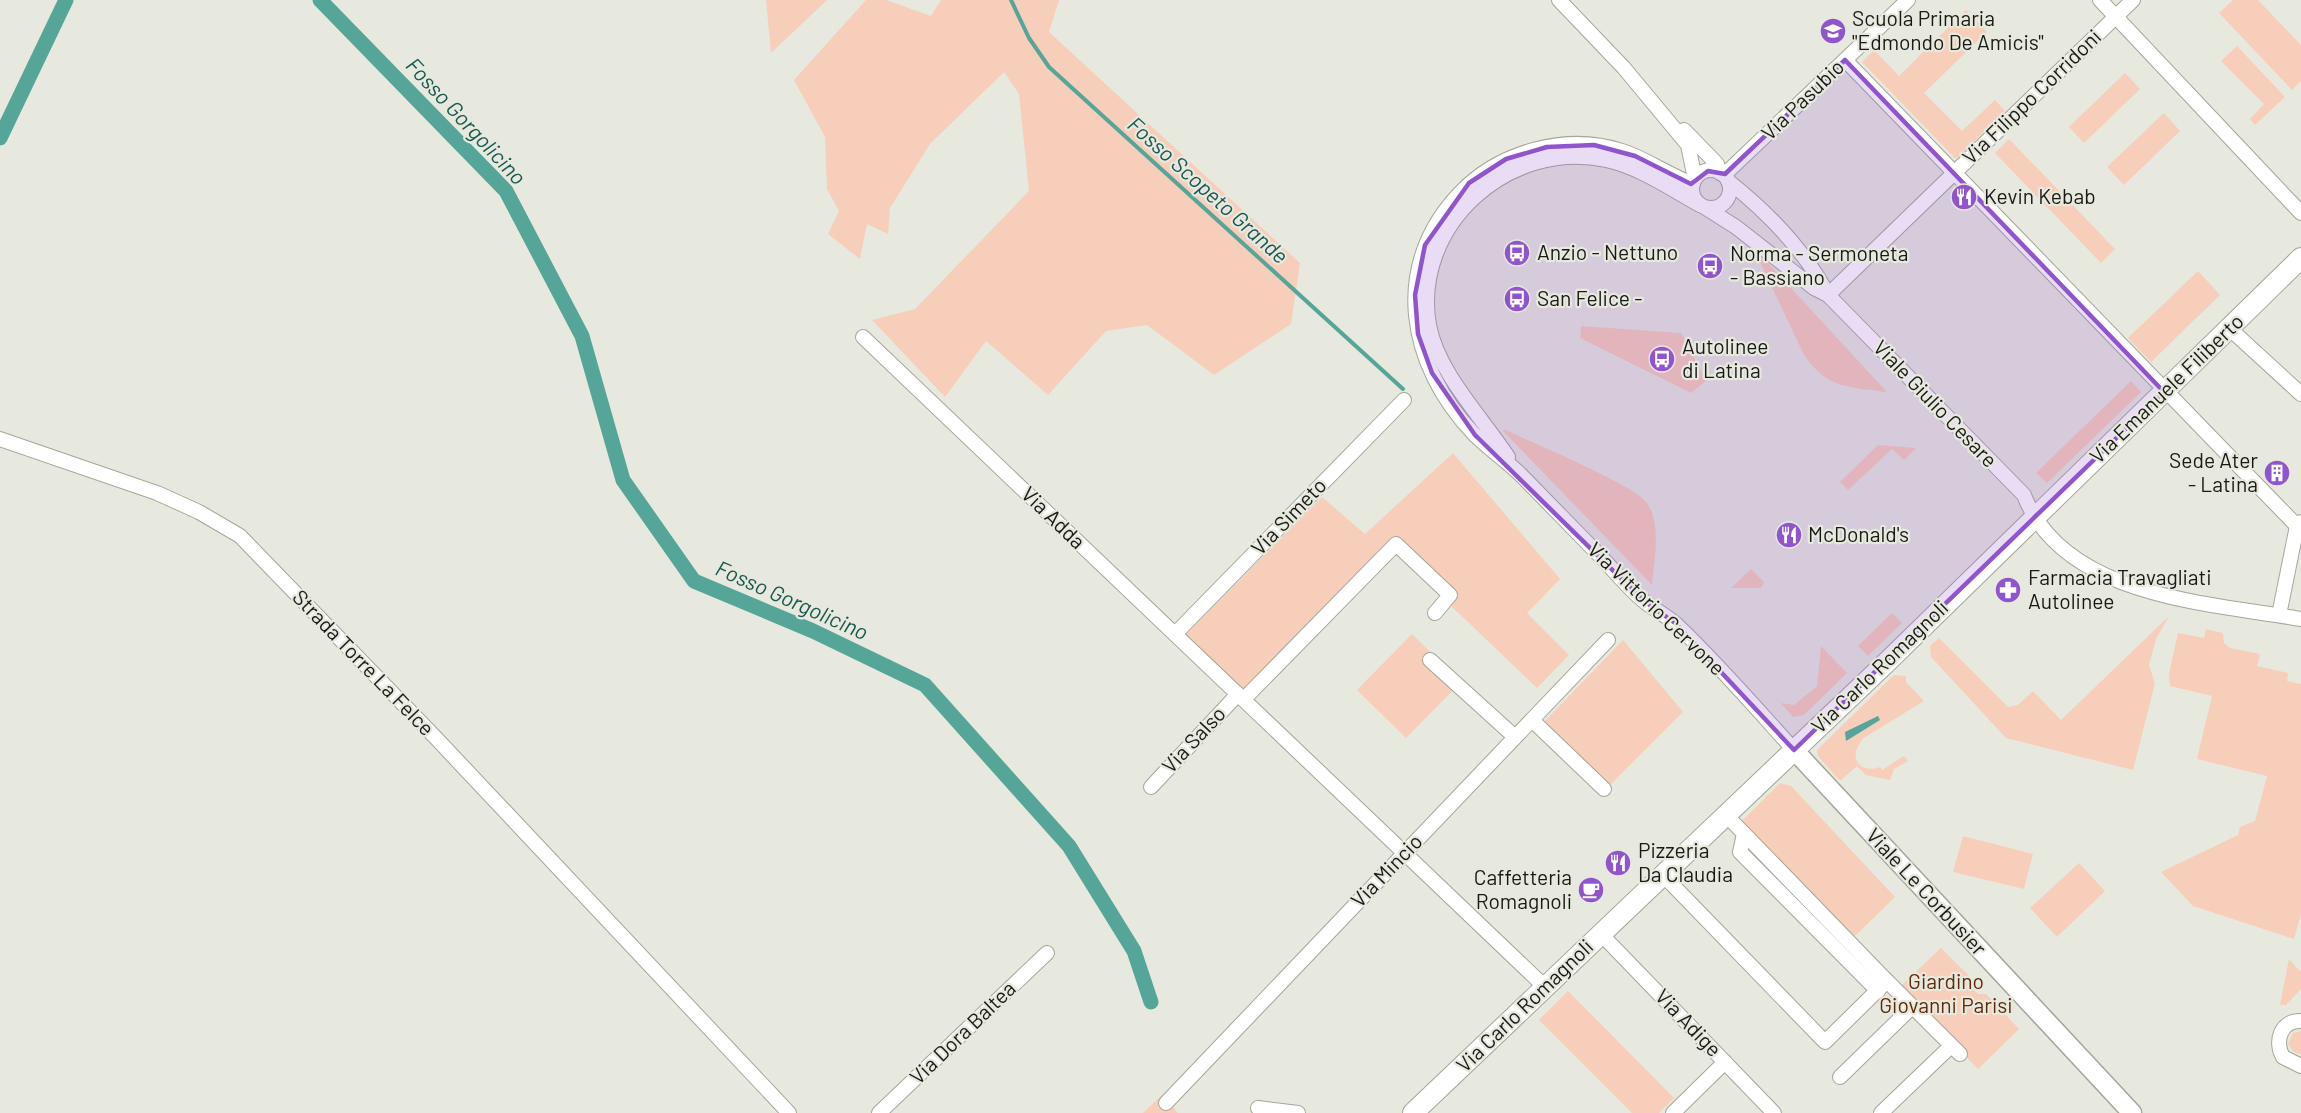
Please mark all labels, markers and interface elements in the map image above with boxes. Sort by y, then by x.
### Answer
place label: Scuola Primaria "Edmondo De Amicis" [1852,5,2044,54]
school or university icon: Scuola Primaria "Edmondo De Amicis" [1818,16,1848,46]
street label: Via Filippo Corridoni [1956,23,2106,169]
water label: Fosso Gorgolicino [401,51,532,189]
street label: Via Pasubio [1755,53,1849,145]
water label: Fosso Scopeto Grande [1123,110,1294,268]
restaurant icon: Kevin Kebab [1949,182,1979,212]
place label: Kevin Kebab [1984,183,2096,208]
bus stop icon: Anzio - Nettuno [1502,238,1532,268]
place label: Anzio - Nettuno [1537,239,1678,264]
place label: Norma - Sermoneta - Bassiano [1730,240,1908,289]
bus stop icon: Norma - Sermoneta - Bassiano [1695,251,1725,281]
bus stop icon: San Felice - [1502,284,1532,314]
place label: San Felice - [1537,285,1642,310]
street label: Via Emanuele Filiberto [2084,308,2248,468]
place label: Autolinee di Latina [1682,333,1769,382]
street label: Viale Giulio Cesare [1869,334,2003,472]
bus stop icon: Autolinee di Latina [1647,344,1677,374]
place label: Sede Ater - Latina [2169,447,2258,496]
building icon: Sede Ater - Latina [2262,458,2292,488]
street label: Via Simeto [1245,472,1331,560]
street label: Via Adda [1017,481,1091,553]
restaurant icon: McDonald's [1774,520,1804,550]
place label: McDonald's [1808,521,1909,546]
street label: Via Vittorio Cervone [1583,536,1731,680]
water label: Fosso Gorgolicino [712,554,873,644]
place label: Farmacia Travagliati Autolinee [2028,564,2212,613]
pharmacy icon: Farmacia Travagliati Autolinee [1993,575,2023,605]
street label: Strada Torre La Felce [288,584,440,740]
street label: Via Carlo Romagnoli [1805,594,1953,738]
street label: Via Salso [1156,700,1230,777]
street label: Viale Le Corbusier [1862,822,1993,960]
street label: Via Mincio [1345,828,1427,912]
place label: Pizzeria Da Claudia [1638,837,1733,886]
restaurant icon: Pizzeria Da Claudia [1603,848,1633,878]
place label: Caffetteria Romagnoli [1474,864,1572,913]
cafe icon: Caffetteria Romagnoli [1576,875,1606,905]
street label: Via Carlo Romagnoli [1450,933,1598,1077]
park label: Giardino Giovanni Parisi [1879,968,2013,1017]
street label: Via Dora Baltea [904,975,1020,1089]
street label: Via Adige [1651,983,1727,1061]

